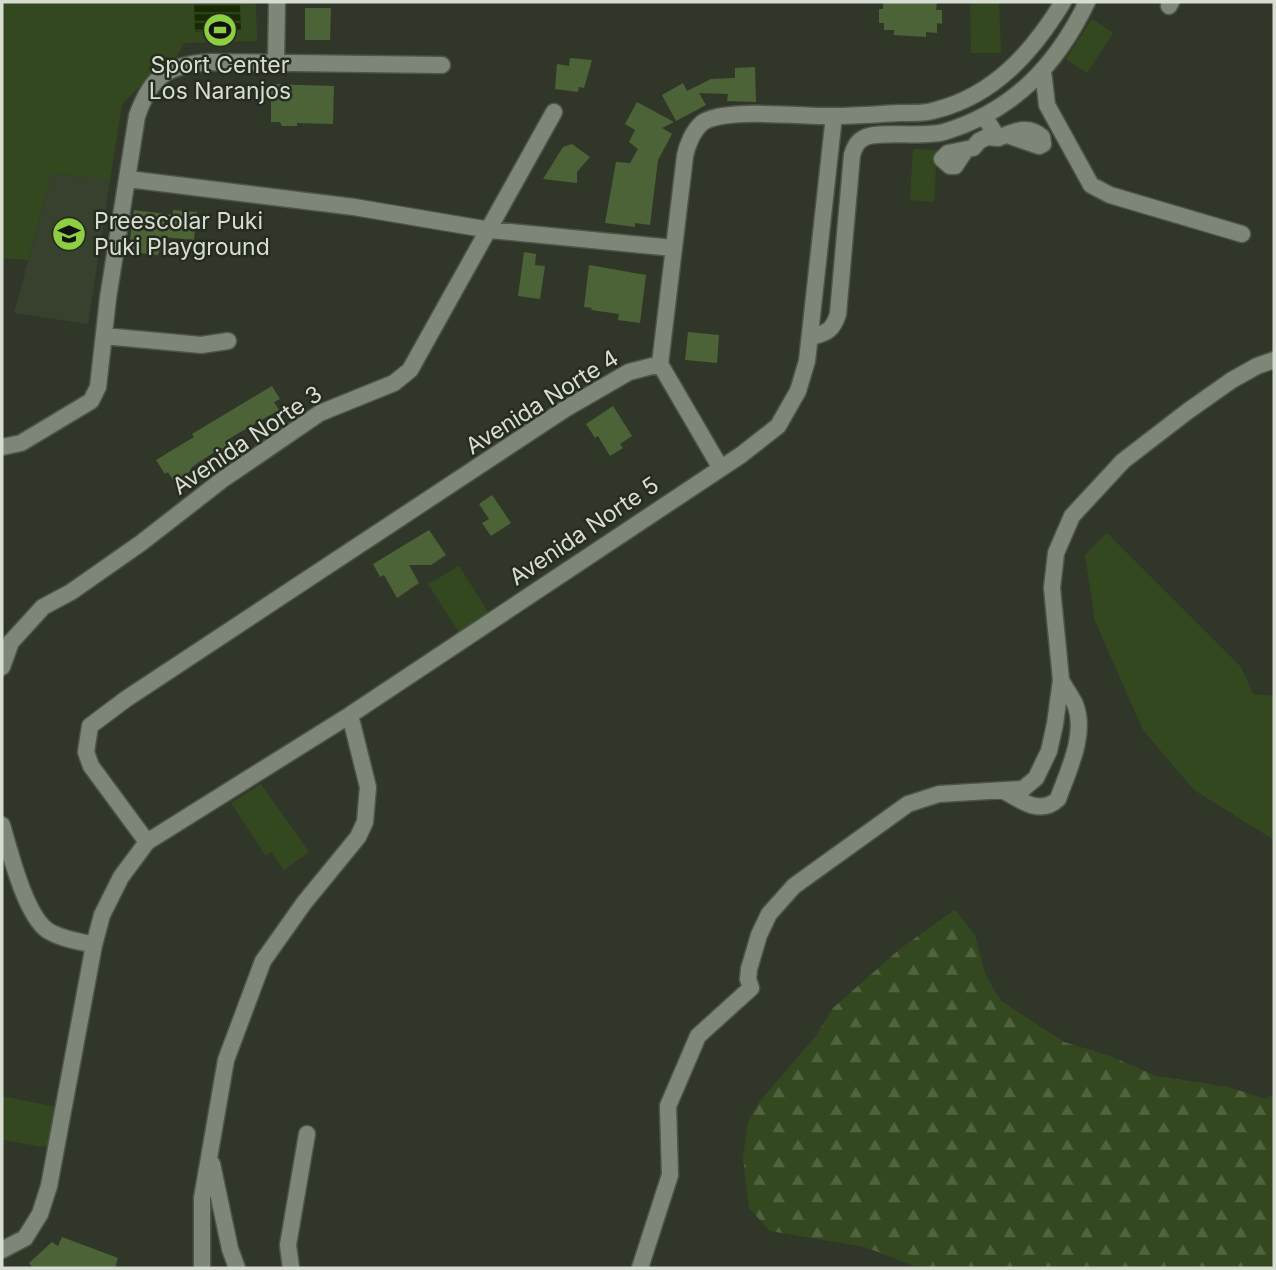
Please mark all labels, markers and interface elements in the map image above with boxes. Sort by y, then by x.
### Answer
sports icon: Sport Center Los Naranjos [201,11,239,49]
place label: Sport Center Los Naranjos [149,51,291,105]
place label: Preescolar Puki Puki Playground [94,207,270,261]
school or university icon: Preescolar Puki Puki Playground [50,215,88,253]
street label: Avenida Norte 4 [460,344,624,460]
street label: Avenida Norte 3 [167,380,327,500]
street label: Avenida Norte 5 [504,471,664,591]

